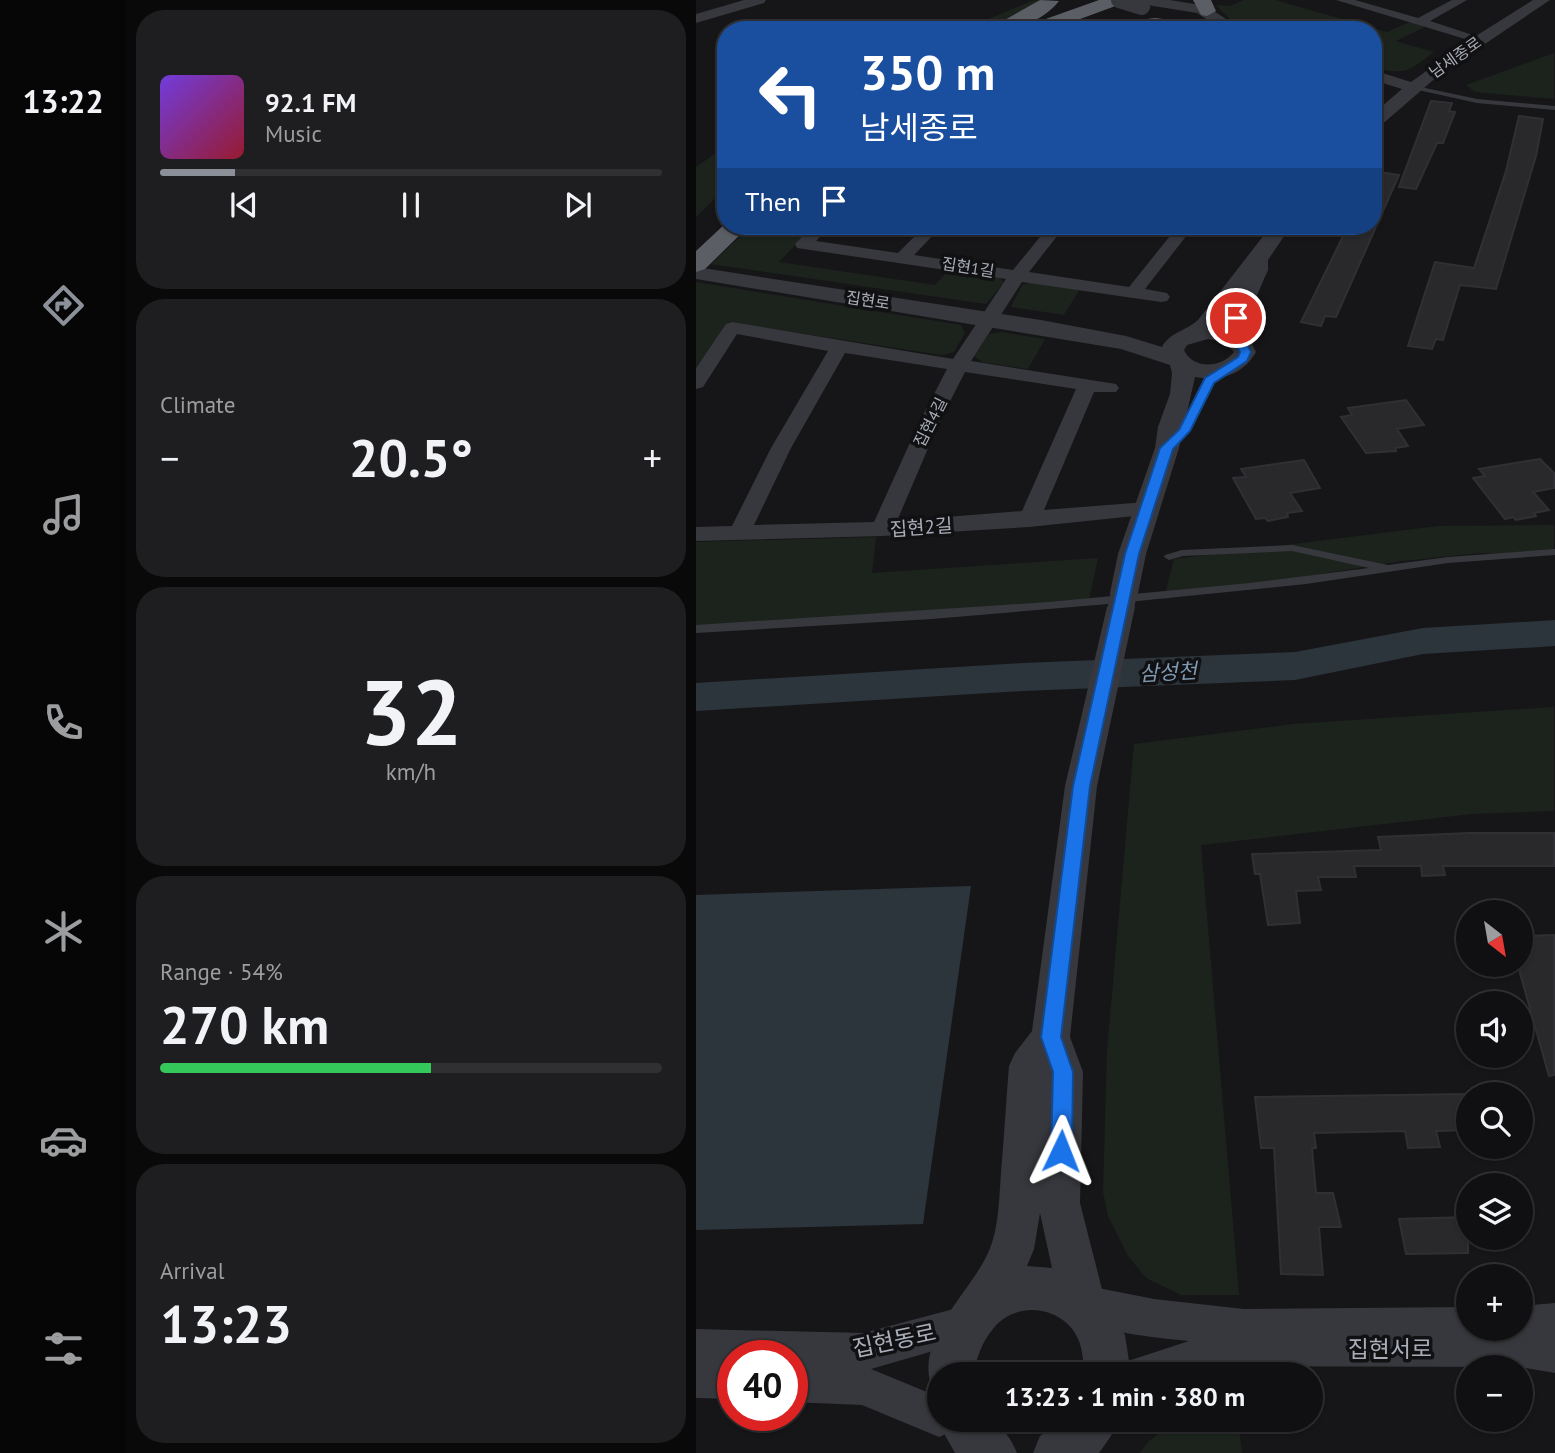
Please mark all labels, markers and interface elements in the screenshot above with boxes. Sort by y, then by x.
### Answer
street label: 남세종로 [1425,32,1485,82]
text: 350 m [860,40,995,104]
icon: left [745,49,836,140]
text: 13:22 [22,80,104,122]
text: 92.1 FM [265,86,356,119]
text: 남세종로 [860,106,978,148]
text: Music [265,119,322,148]
icon: arrive [815,182,853,220]
text: Then [745,185,801,218]
icon: previous [225,186,263,224]
icon: pause [392,186,430,224]
icon: next [559,186,597,224]
street label: 집현1길 [940,253,996,281]
icon: directions [39,281,88,330]
street label: 집현로 [845,287,892,313]
pin [1206,288,1266,348]
icon: arrive [1217,299,1255,337]
text: Climate [160,390,235,419]
street label: 집현4길 [909,394,951,450]
text: 20.5° [349,424,473,491]
text: − [160,433,179,482]
text: + [643,433,662,482]
icon: music [39,490,88,539]
street label: 집현2길 [889,513,953,541]
text: 32 [359,652,463,770]
water label: 삼성천 [1138,657,1200,687]
icon: phone [39,698,88,747]
text: km/h [386,757,436,786]
north arrow [1456,900,1532,976]
map controls [1456,900,1533,1432]
icon: climate [39,907,88,956]
text: Range · 54% [160,957,283,986]
text: 270 km [160,991,329,1058]
button: sound [1456,991,1533,1068]
button: search [1456,1082,1533,1159]
position arrow [1024,1114,1098,1188]
icon: car [39,1116,88,1165]
button: layers [1456,1173,1533,1250]
text: Arrival [160,1256,224,1285]
button: + [1456,1264,1533,1341]
text: 13:23 [160,1290,292,1357]
street label: 집현동로 [850,1317,938,1363]
icon: filters [39,1324,88,1373]
street label: 집현서로 [1348,1334,1432,1363]
speed limit sign: 40 [717,1340,808,1431]
button: − [1456,1355,1533,1432]
text: 13:23 · 1 min · 380 m [1005,1380,1245,1413]

